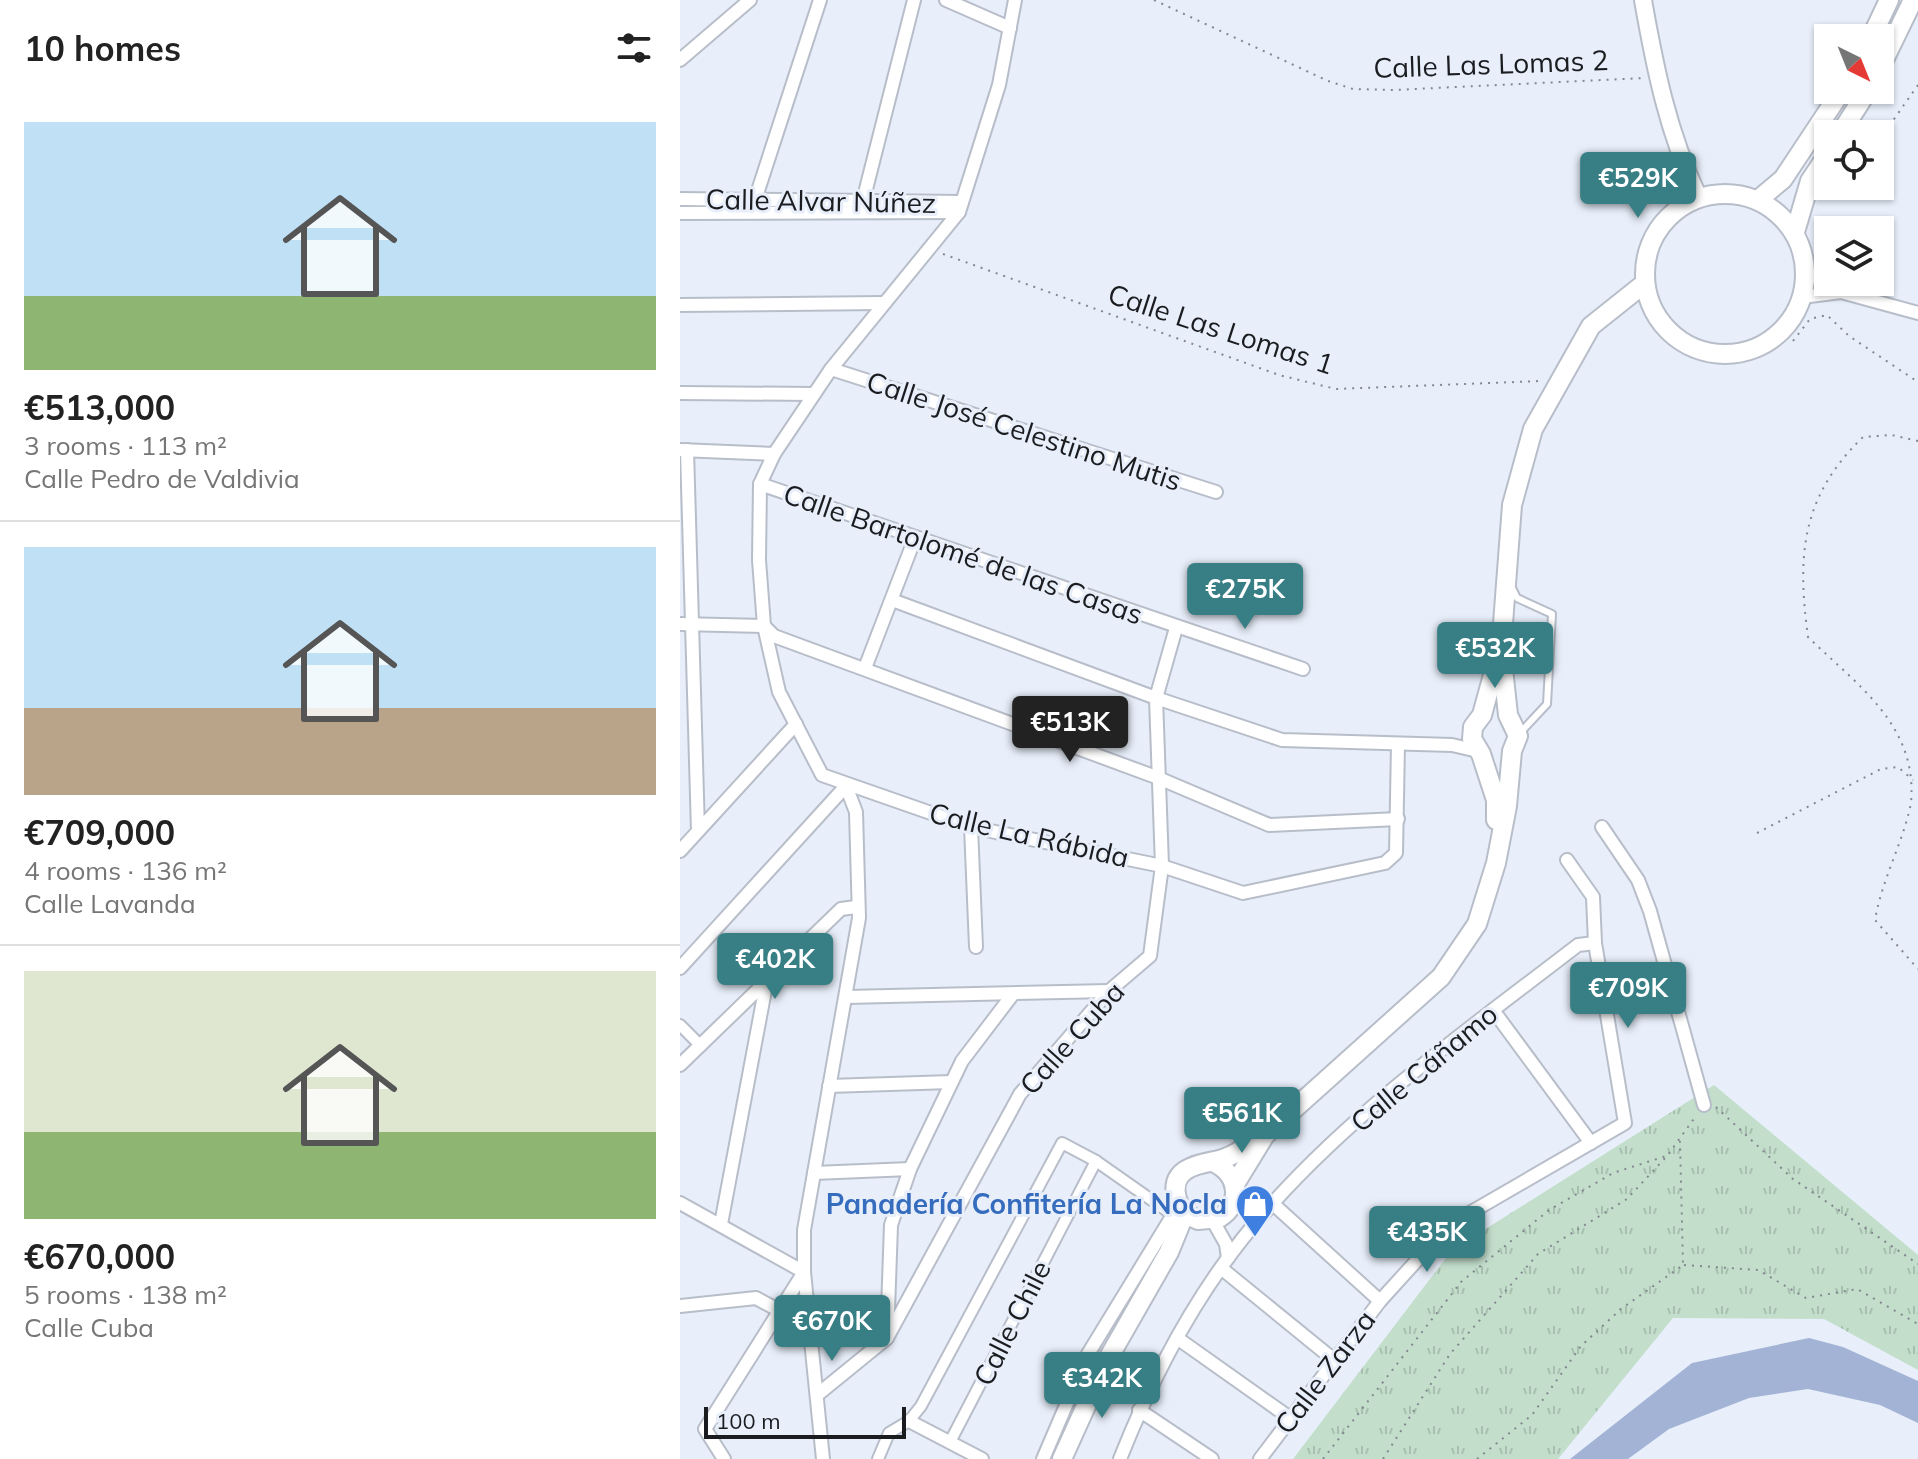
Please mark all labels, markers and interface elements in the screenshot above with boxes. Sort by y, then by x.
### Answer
north arrow [1814,24,1894,104]
map controls [1814,24,1894,296]
icon: filters [612,26,656,70]
text: 10 homes [24,27,181,70]
street label: Calle Las Lomas 2 [1373,42,1609,85]
button: locate [1814,120,1894,200]
pin: €529K [1582,152,1694,220]
text: €529K [1598,161,1678,194]
icon: home [268,174,412,318]
street label: Calle Alvar Núñez [705,181,937,220]
button: layers [1814,216,1894,296]
street label: Calle Las Lomas 1 [1104,276,1338,381]
street label: Calle José Celestino Mutis [862,363,1186,498]
text: €513,000 [24,386,175,429]
text: 3 rooms · 113 m² [24,429,227,462]
text: Calle Pedro de Valdivia [24,462,300,495]
street label: Calle Bartolomé de las Casas [779,476,1147,632]
pin: €275K [1189,563,1301,631]
text: €275K [1205,572,1285,605]
icon: home [268,599,412,743]
pin: €532K [1439,622,1551,690]
text: €532K [1455,631,1535,664]
pin: €513K [1014,696,1126,764]
text: €513K [1030,705,1110,738]
street label: Calle La Rábida [926,795,1132,875]
text: €709,000 [24,811,175,854]
text: 4 rooms · 136 m² [24,854,227,887]
text: Calle Lavanda [24,887,196,920]
pin: €402K [719,933,831,1001]
text: €402K [735,942,815,975]
pin: €709K [1572,962,1684,1030]
text: €709K [1588,971,1668,1004]
street label: Calle Cuba [1012,974,1131,1101]
street label: Calle Cáñamo [1343,996,1504,1139]
icon: home [268,1023,412,1167]
pin: €561K [1186,1087,1298,1155]
text: €561K [1202,1096,1282,1129]
shop icon: Panadería Confitería La Nocla [1234,1183,1276,1238]
place label: Panadería Confitería La Nocla [826,1186,1227,1221]
pin: €435K [1371,1206,1483,1274]
text: €435K [1387,1215,1467,1248]
text: €670,000 [24,1235,175,1278]
street label: Calle Chile [965,1254,1058,1391]
text: 5 rooms · 138 m² [24,1278,227,1311]
pin: €670K [776,1295,888,1363]
street label: Calle Zarza [1267,1303,1383,1441]
text: €670K [792,1304,872,1337]
text: Calle Cuba [24,1311,154,1344]
pin: €342K [1046,1352,1158,1420]
text: €342K [1062,1361,1142,1394]
scale bar [704,1403,906,1439]
text: 100 m [716,1407,781,1435]

